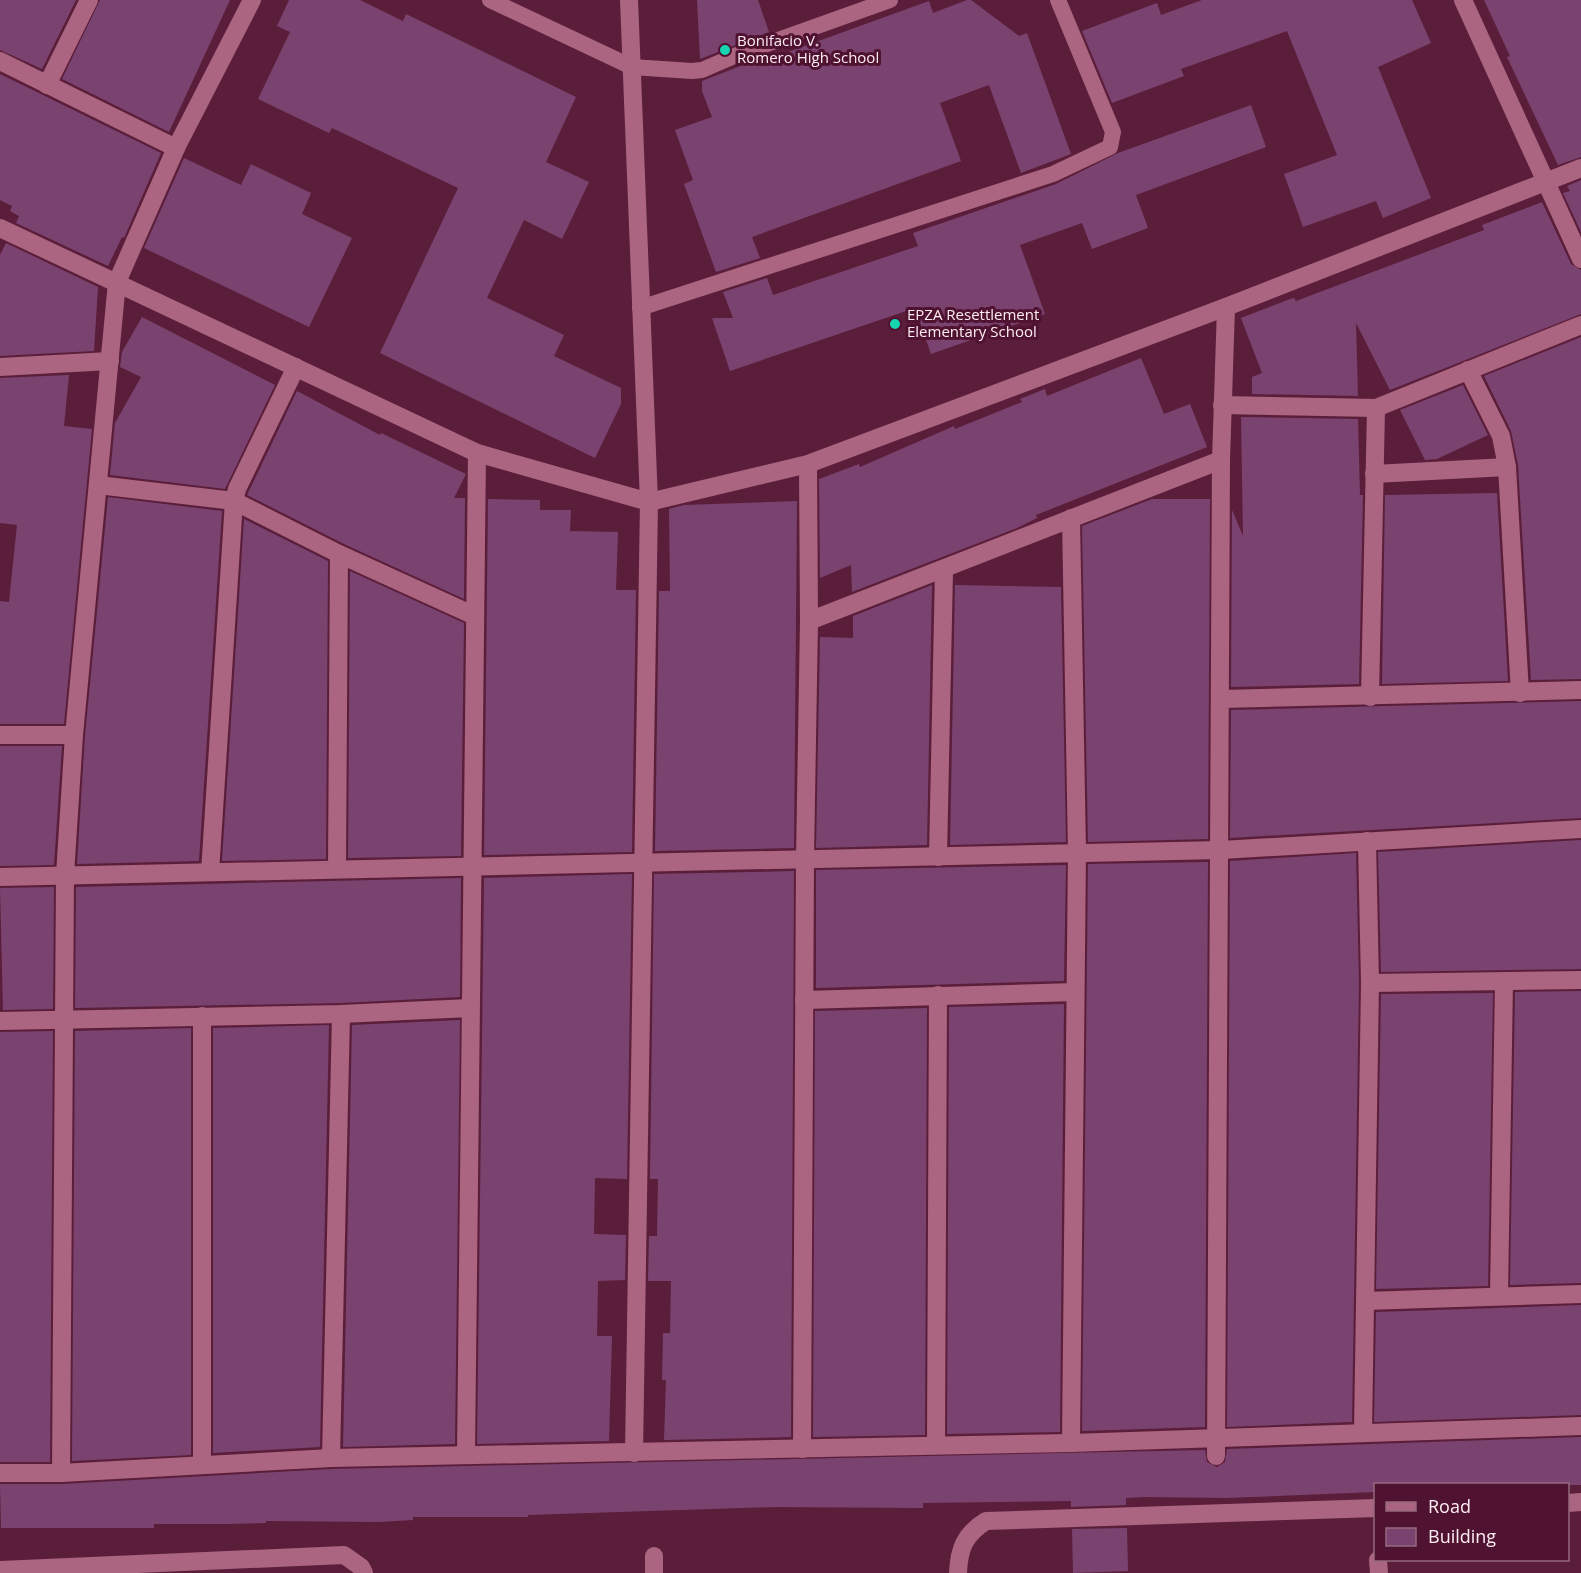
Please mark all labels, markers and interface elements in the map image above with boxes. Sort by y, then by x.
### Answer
place label: Bonifacio V. Romero High School [737,30,879,67]
marker: Bonifacio V. Romero High School [718,43,732,57]
place label: EPZA Resettlement Elementary School [907,304,1039,341]
marker: EPZA Resettlement Elementary School [888,317,902,331]
legend [1374,1483,1569,1561]
text: Road [1428,1494,1471,1518]
text: Building [1428,1524,1496,1548]

